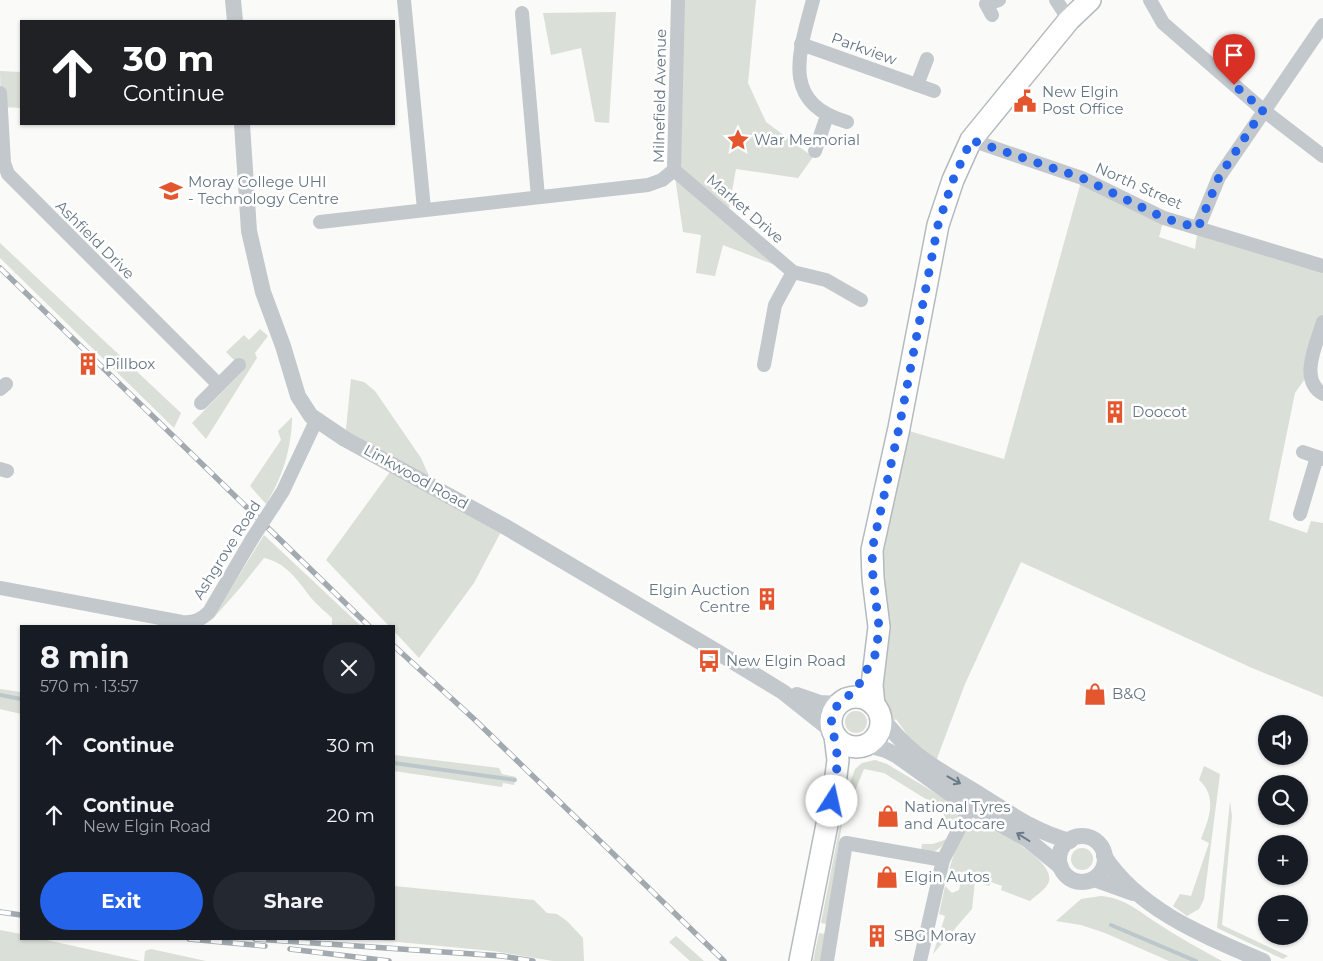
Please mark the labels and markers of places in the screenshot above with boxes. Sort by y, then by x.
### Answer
pin [1213,34,1255,85]
place label: New Elgin Post Office [1042,82,1124,118]
public building icon: New Elgin Post Office [1012,88,1038,114]
place icon: War Memorial [725,127,751,153]
place label: War Memorial [754,130,860,149]
place label: Moray College UHI - Technology Centre [188,172,339,208]
school or university icon: Moray College UHI - Technology Centre [158,178,184,204]
building icon: Pillbox [75,351,101,377]
place label: Pillbox [105,354,155,373]
building icon: Doocot [1102,399,1128,425]
place label: Doocot [1132,402,1187,421]
place label: Elgin Auction Centre [649,580,750,616]
building icon: Elgin Auction Centre [754,586,780,612]
bus stop icon: New Elgin Road [696,648,722,674]
place label: New Elgin Road [726,651,846,670]
shop icon: B&Q [1082,681,1108,707]
place label: B&Q [1112,684,1146,703]
place label: National Tyres and Autocare [904,797,1010,833]
shop icon: National Tyres and Autocare [875,803,901,829]
shop icon: Elgin Autos [874,864,900,890]
place label: Elgin Autos [904,867,990,886]
building icon: SBG Moray [864,923,890,949]
place label: SBG Moray [894,926,977,945]

